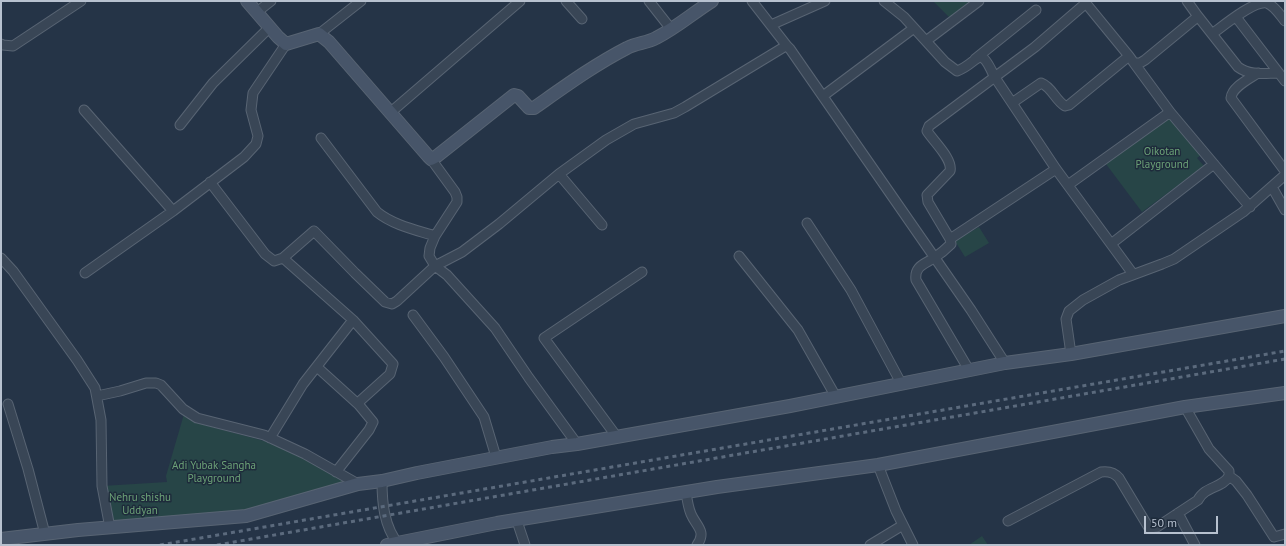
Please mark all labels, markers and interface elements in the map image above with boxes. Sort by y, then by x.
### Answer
park label: Oikotan Playground [1135,145,1189,171]
park label: Adi Yubak Sangha Playground [172,459,256,485]
park label: Nehru shishu Uddyan [109,491,171,517]
scale bar [1146,508,1220,534]
text: 50 m [1151,515,1177,530]

